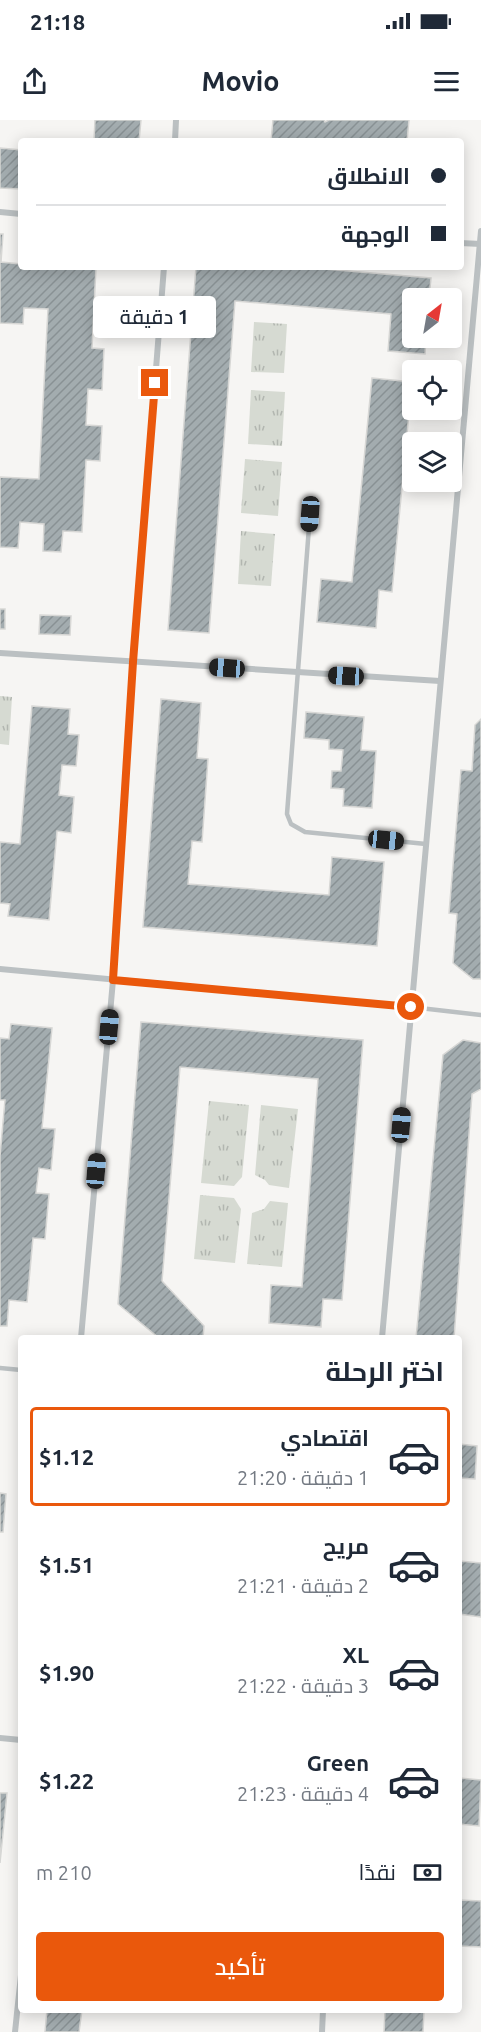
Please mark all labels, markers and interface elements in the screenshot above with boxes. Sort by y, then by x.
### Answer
text: 21:18 [30,9,85,34]
icon: share [18,65,51,98]
icon: menu [430,65,463,98]
text: Movio [201,66,280,96]
text: الانطلاق [327,163,410,188]
text: الوجهة [341,221,410,246]
north arrow [402,288,462,348]
map controls [402,288,462,492]
callout: 1 دقيقة [94,296,216,338]
text: 1 دقيقة [120,305,189,328]
button: locate [402,360,462,420]
route end [141,369,168,396]
button: layers [402,432,462,492]
car [300,495,320,533]
car [208,658,246,678]
car [328,666,364,686]
car [367,829,405,851]
route start [397,993,424,1020]
car [98,1008,120,1046]
car [390,1106,412,1144]
car [85,1152,107,1190]
text: اختر الرحلة [325,1356,444,1386]
text: اقتصادي [280,1425,369,1450]
icon: car [387,1430,441,1484]
text: $1.12 [39,1444,94,1469]
text: 1 دقيقة · 21:20 [237,1466,369,1489]
text: مريح [323,1533,369,1558]
icon: car [387,1538,441,1592]
text: $1.51 [39,1552,94,1577]
text: 2 دقيقة · 21:21 [237,1574,369,1597]
text: XL [342,1642,369,1667]
icon: car [387,1646,441,1700]
text: $1.90 [39,1660,94,1685]
text: 3 دقيقة · 21:22 [237,1674,369,1697]
text: Green [307,1750,369,1775]
icon: car [387,1754,441,1808]
text: $1.22 [39,1768,94,1793]
text: 4 دقيقة · 21:23 [237,1782,369,1805]
icon: cash [411,1856,444,1889]
text: نقدًا [358,1859,396,1884]
text: 210 m [36,1861,92,1884]
button: تأكيد [36,1932,444,2001]

